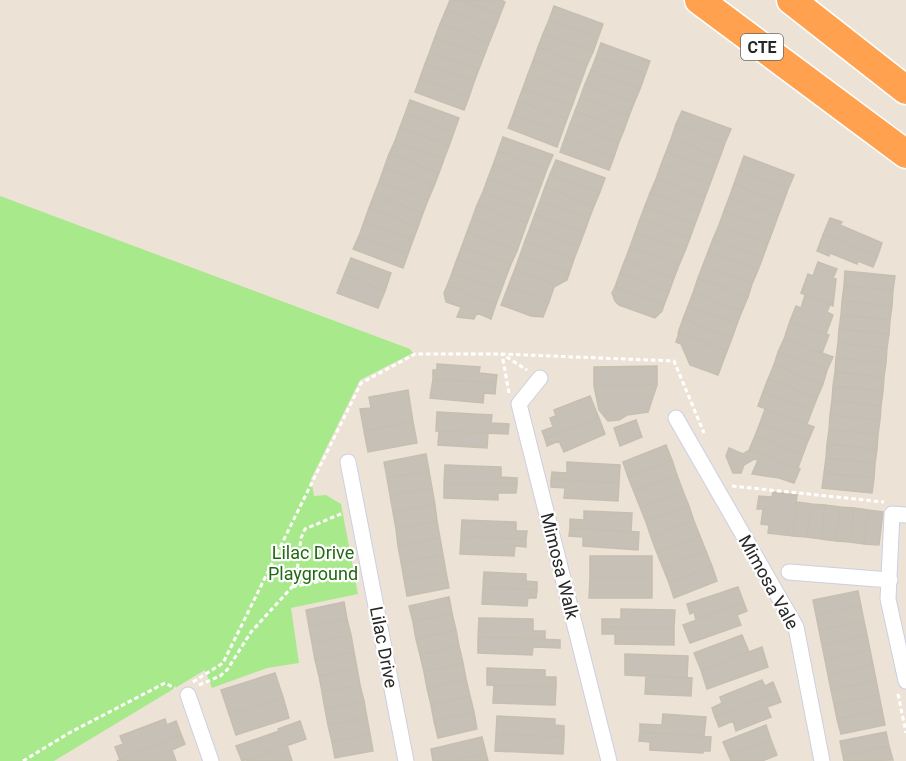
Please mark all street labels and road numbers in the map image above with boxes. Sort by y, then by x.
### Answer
road number: CTE [741,34,783,60]
street label: Mimosa Walk [537,511,584,622]
street label: Mimosa Vale [734,531,804,633]
street label: Lilac Drive [366,604,402,690]

